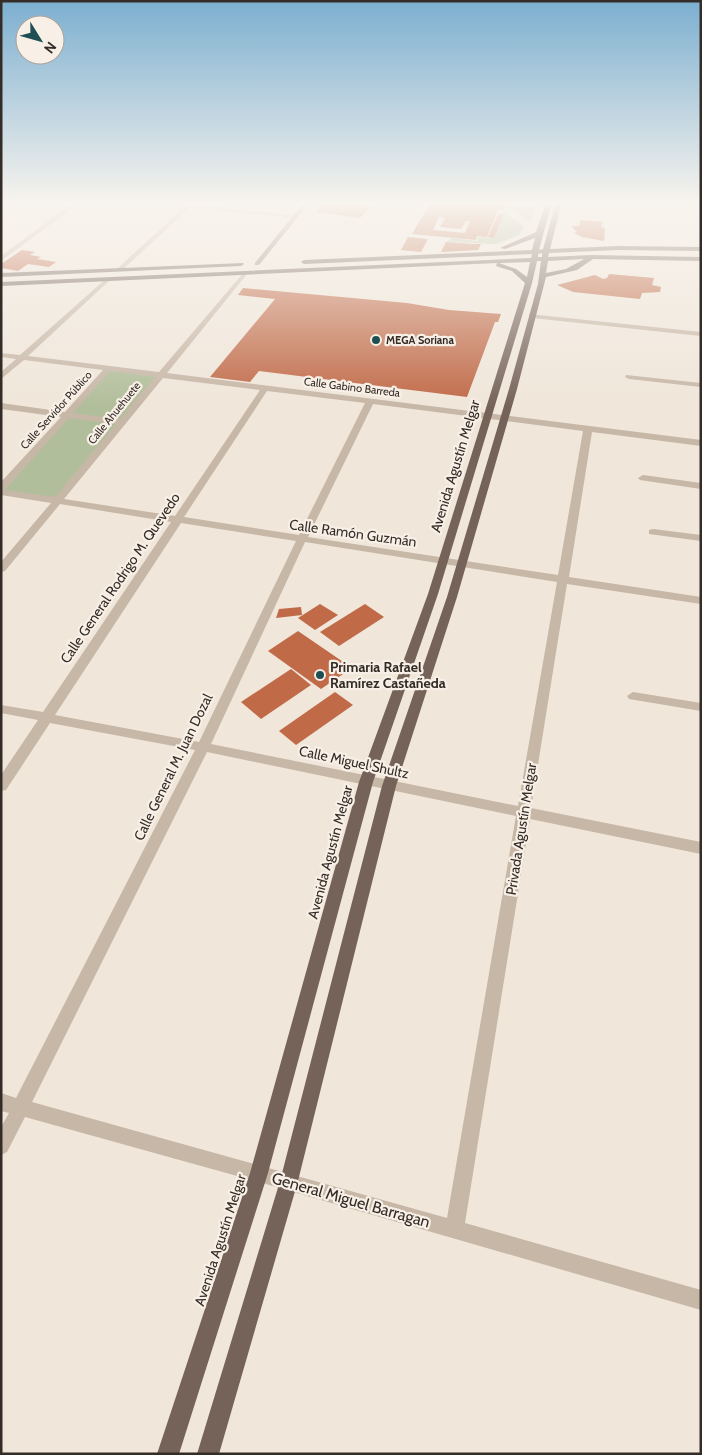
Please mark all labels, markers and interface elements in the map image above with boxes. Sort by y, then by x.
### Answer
north arrow [15,15,65,65]
text: N [40,38,61,57]
place label: MEGA Soriana [386,333,454,347]
marker: MEGA Soriana [370,334,382,346]
street label: Calle Servidor Público [17,368,95,452]
street label: Calle Gabino Barreda [303,374,402,400]
street label: Calle Ahuehuete [85,379,144,447]
street label: Avenida Agustín Melgar [426,397,484,534]
street label: Calle General Rodrigo M. Quevedo [56,489,184,667]
street label: Calle Ramón Guzmán [288,515,418,551]
place label: Primaria Rafael Ramírez Castañeda [330,658,446,692]
marker: Primaria Rafael Ramírez Castañeda [314,669,326,681]
street label: Calle General M. Juan Dozal [130,690,217,843]
street label: Calle Miguel Shultz [297,742,411,783]
street label: Privada Agustín Melgar [502,761,540,896]
street label: Avenida Agustín Melgar [304,783,357,921]
street label: General Miguel Barragan [270,1168,432,1232]
street label: Avenida Agustín Melgar [190,1171,250,1308]

